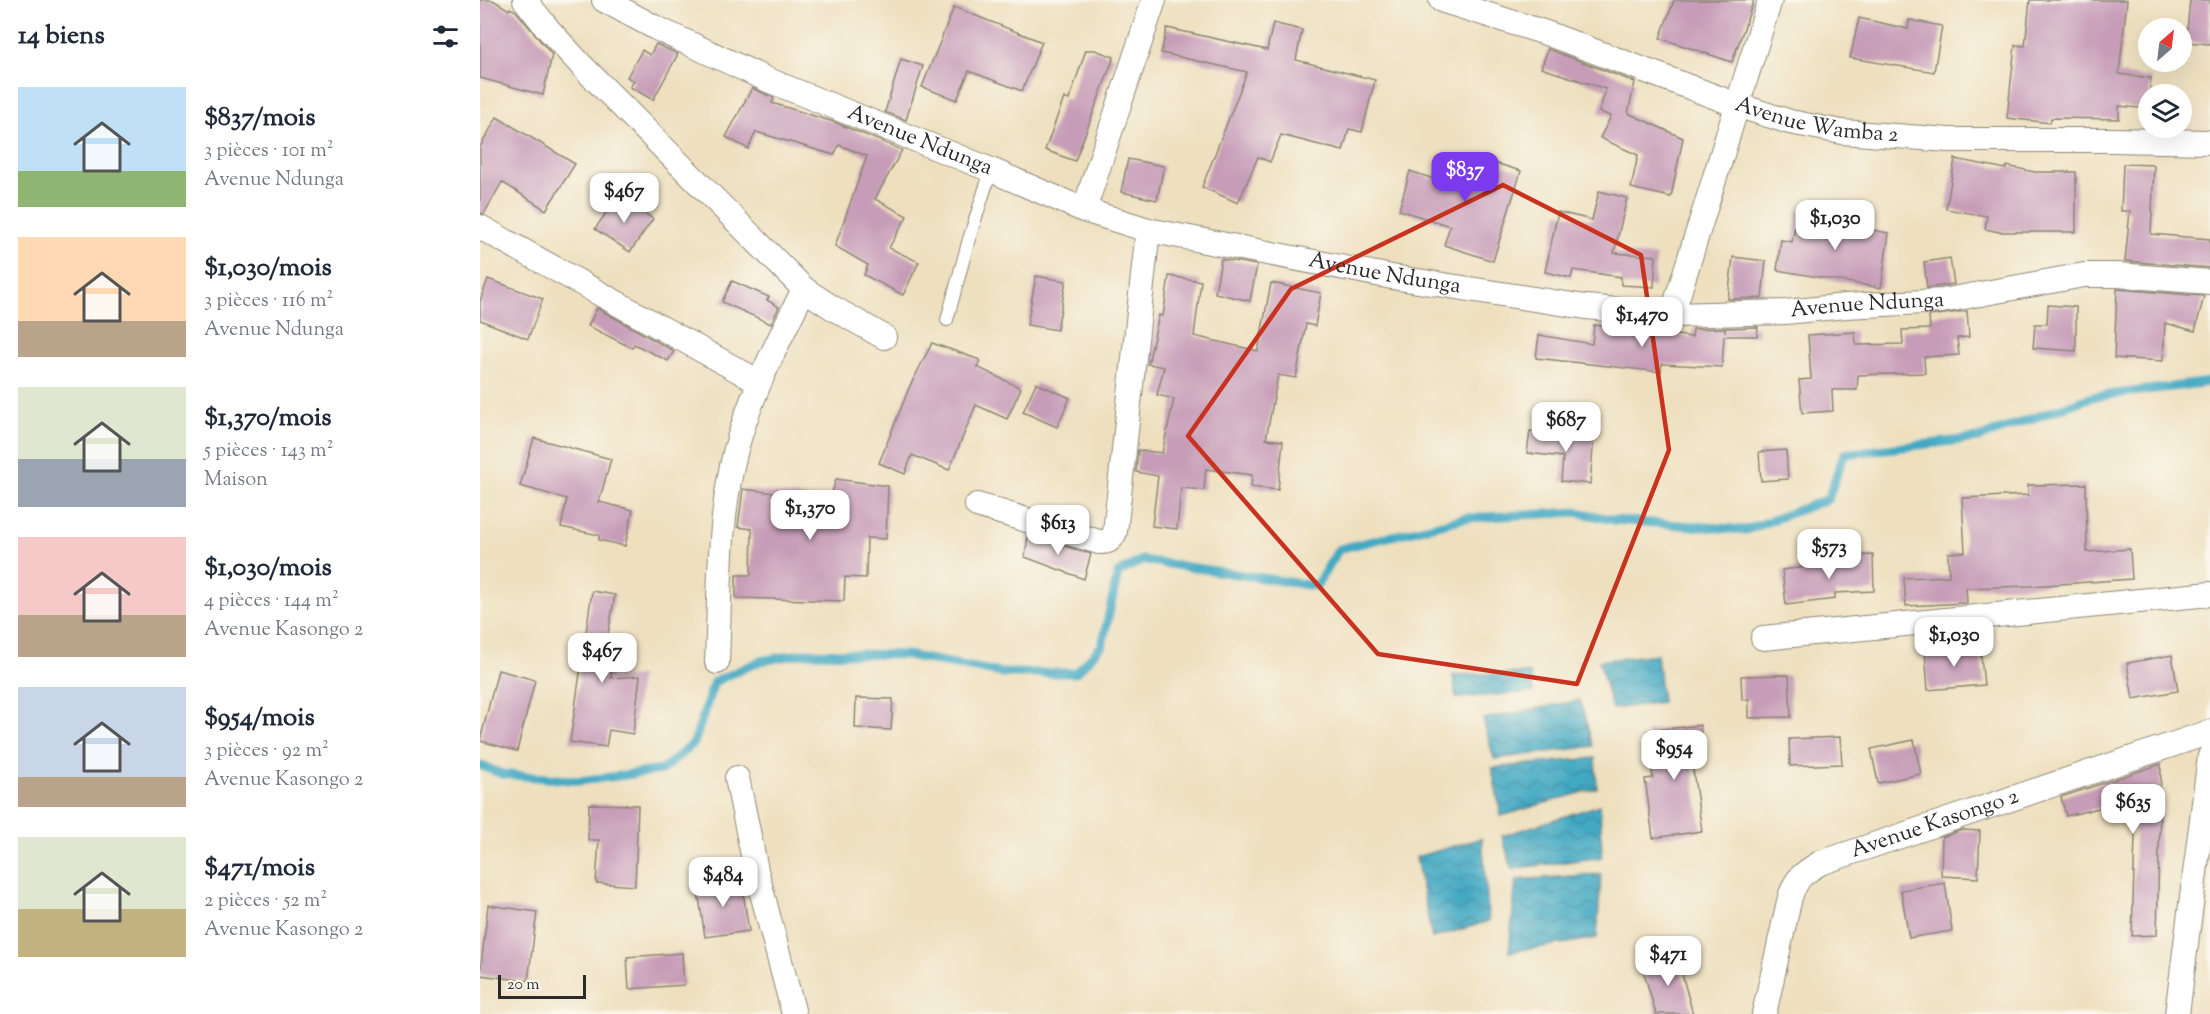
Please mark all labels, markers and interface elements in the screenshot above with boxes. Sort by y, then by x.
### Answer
text: 14 biens [18,18,105,55]
north arrow [2138,18,2192,72]
map controls [2138,18,2192,138]
icon: filters [429,20,462,53]
button: layers [2138,84,2192,138]
street label: Avenue Wamba 2 [1731,89,1900,152]
street label: Avenue Ndunga [842,97,997,185]
text: $837/mois [204,100,315,137]
icon: home [66,111,138,183]
text: 3 pièces · 101 m² [204,137,333,166]
pin: $837 [1429,152,1501,203]
text: $837 [1446,157,1484,186]
text: Avenue Ndunga [204,166,344,195]
pin: $467 [588,173,660,224]
text: $467 [604,178,644,207]
pin: $1,030 [1786,200,1884,251]
text: $1,030 [1810,205,1860,234]
street label: Avenue Ndunga [1306,245,1463,303]
text: $1,030/mois [204,250,332,287]
icon: home [66,261,138,333]
street label: Avenue Ndunga [1789,285,1945,327]
text: 3 pièces · 116 m² [204,287,333,316]
pin: $1,470 [1593,297,1691,348]
text: $1,470 [1616,302,1668,331]
text: Avenue Ndunga [204,316,344,345]
text: $1,370/mois [204,400,332,437]
pin: $687 [1530,402,1602,453]
text: $687 [1546,407,1586,436]
icon: home [66,411,138,483]
text: 5 pièces · 143 m² [204,437,333,466]
text: Maison [204,466,268,495]
pin: $1,370 [761,490,859,541]
text: $1,370 [785,495,835,524]
pin: $613 [1022,505,1094,556]
text: $613 [1040,510,1076,539]
pin: $573 [1793,529,1865,580]
text: $573 [1811,534,1847,563]
text: $1,030/mois [204,550,332,587]
icon: home [66,561,138,633]
text: 4 pièces · 144 m² [204,587,339,616]
text: Avenue Kasongo 2 [204,616,363,645]
pin: $1,030 [1905,617,2003,668]
text: $1,030 [1929,622,1979,651]
pin: $467 [566,633,638,684]
text: $467 [582,638,622,667]
text: $954/mois [204,700,315,737]
icon: home [66,711,138,783]
pin: $954 [1638,730,1710,781]
text: $954 [1655,735,1693,764]
text: 3 pièces · 92 m² [204,737,329,766]
text: Avenue Kasongo 2 [204,766,363,795]
street label: Avenue Kasongo 2 [1847,781,2023,867]
pin: $635 [2097,784,2169,835]
text: $635 [2115,789,2151,818]
text: $471/mois [204,850,315,887]
pin: $484 [687,857,759,908]
icon: home [66,861,138,933]
text: $484 [703,862,743,891]
text: 2 pièces · 52 m² [204,887,327,916]
text: Avenue Kasongo 2 [204,916,363,945]
pin: $471 [1632,936,1704,987]
text: $471 [1649,941,1687,970]
scale bar [498,972,586,1000]
text: 20 m [507,974,540,997]

